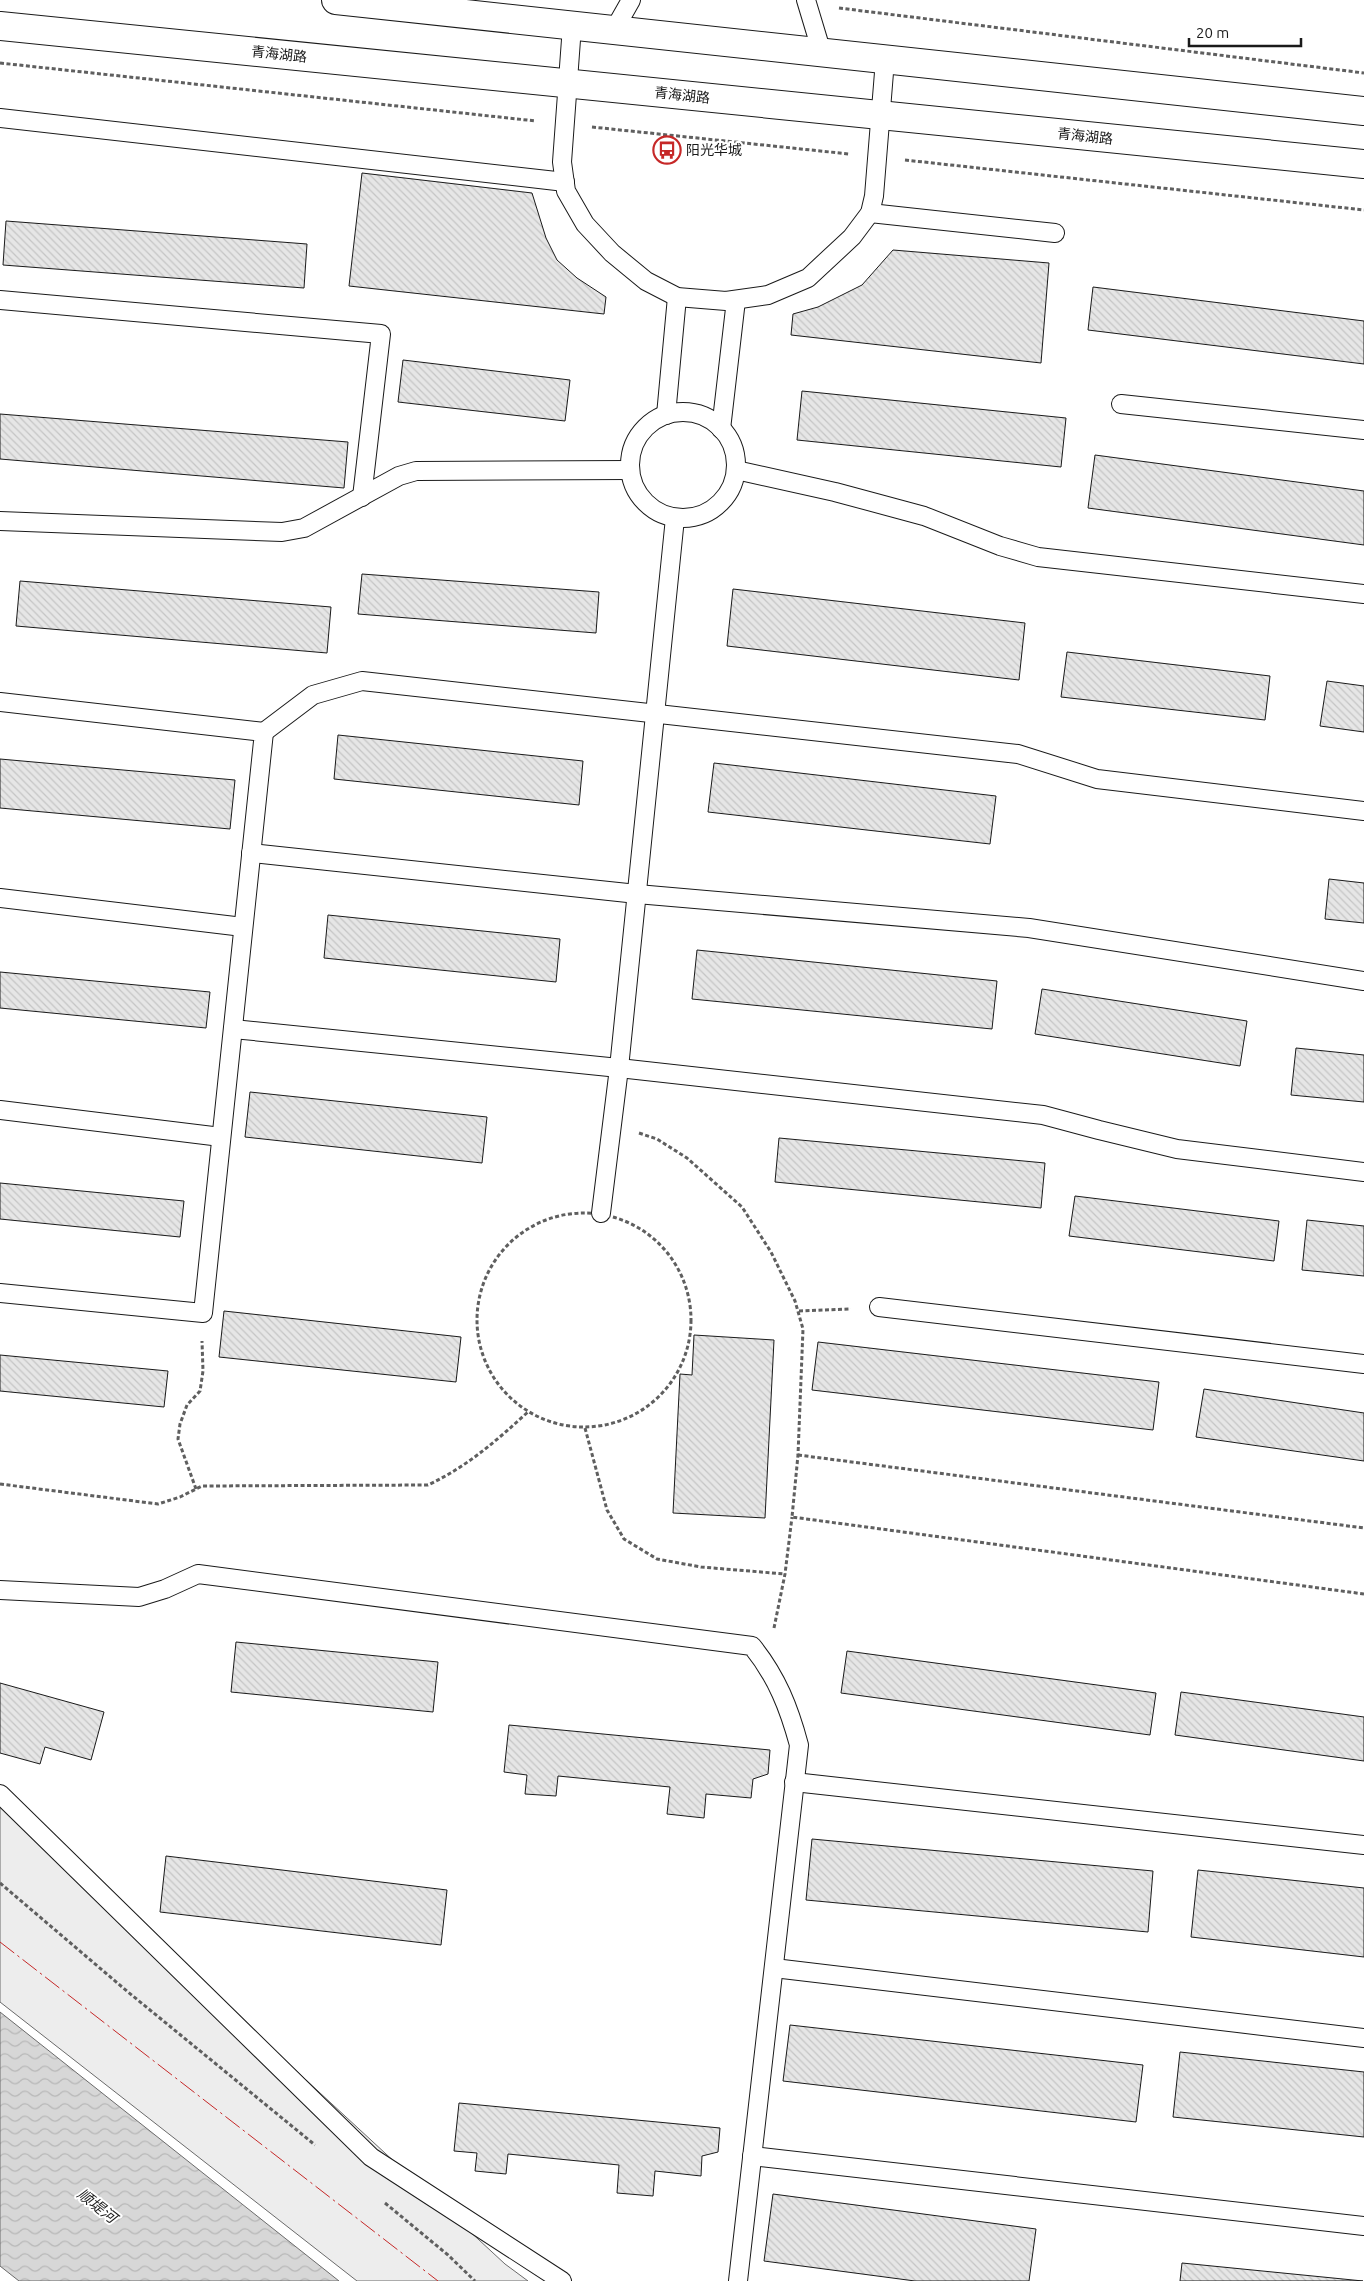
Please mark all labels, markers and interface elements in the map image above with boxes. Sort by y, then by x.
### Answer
scale bar [1189,15,1302,47]
text: 20 m [1196,24,1229,41]
street label: 青海湖路 [250,43,308,65]
street label: 青海湖路 [653,84,711,106]
street label: 青海湖路 [1056,125,1114,147]
bus stop icon: 阳光华城 [652,135,682,165]
place label: 阳光华城 [686,142,742,158]
water label: 顺堤河 [74,2185,123,2228]

